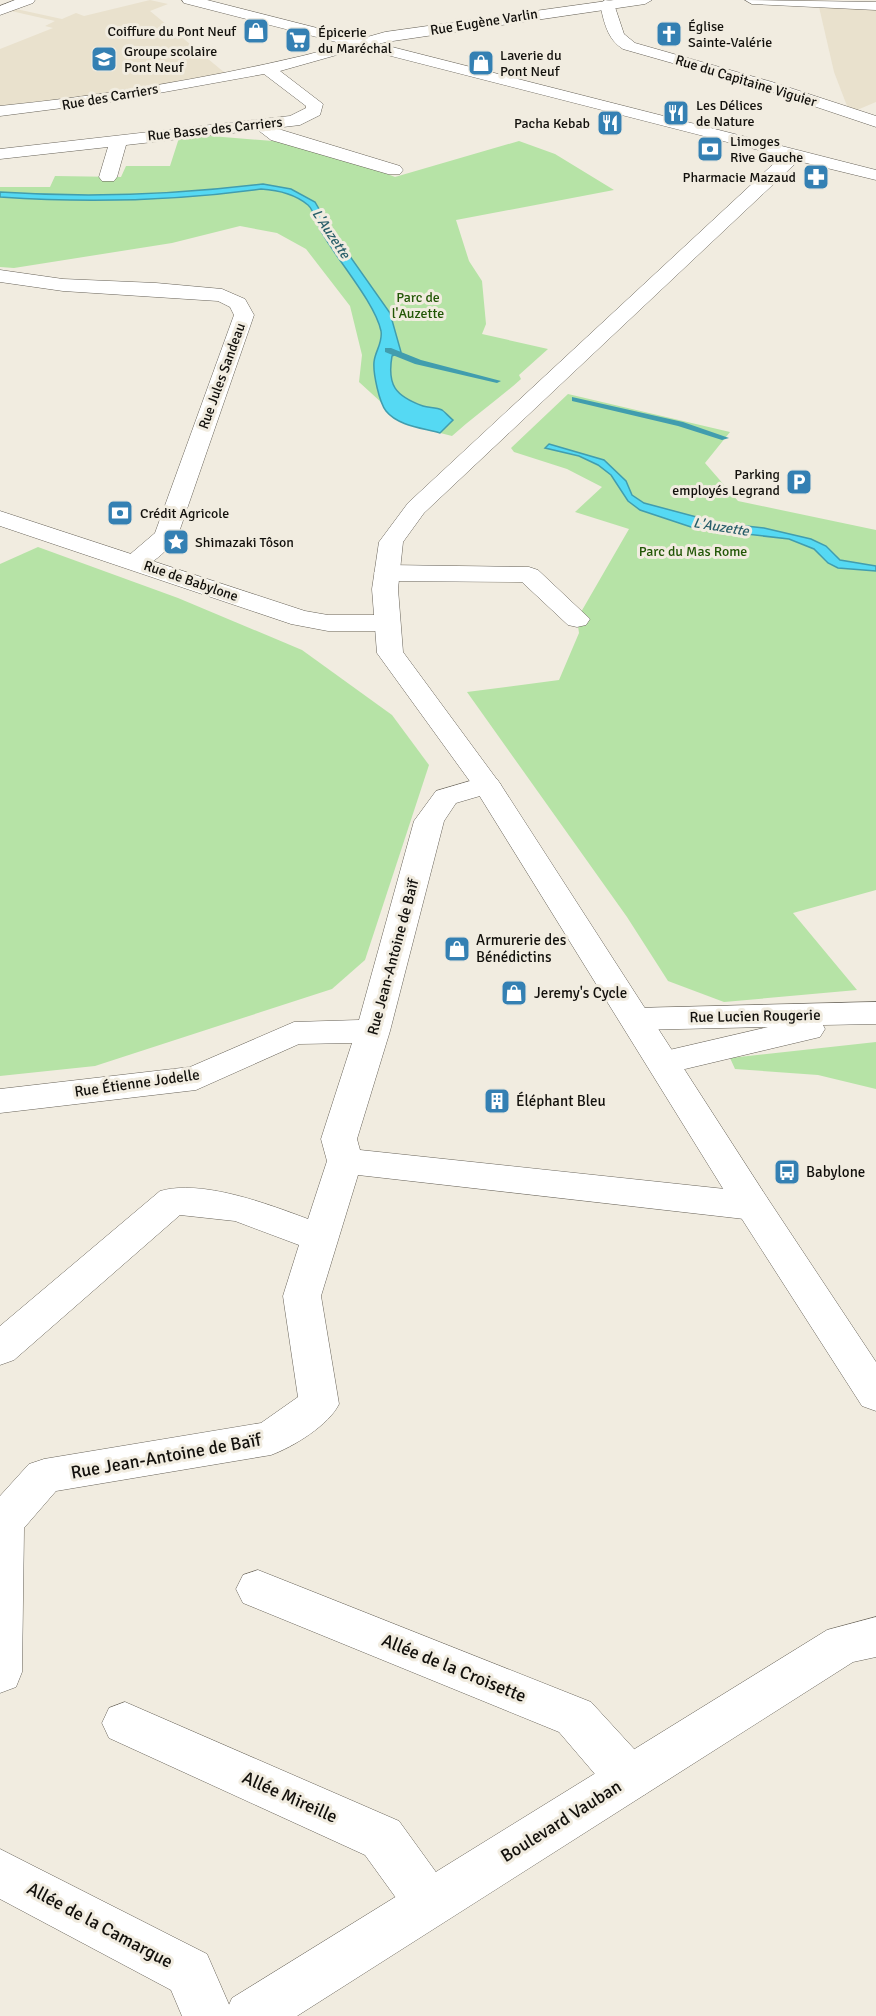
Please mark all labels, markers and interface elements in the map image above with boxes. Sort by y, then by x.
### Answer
street label: Rue Eugène Varlin [429,5,539,39]
shop icon: Coiffure du Pont Neuf [241,16,271,46]
place label: Église Sainte-Valérie [688,18,772,51]
church icon: Église Sainte-Valérie [654,19,684,49]
place label: Coiffure du Pont Neuf [108,23,237,40]
place label: Épicerie du Maréchal [318,24,392,57]
supermarket icon: Épicerie du Maréchal [283,25,313,55]
place label: Groupe scolaire Pont Neuf [124,43,217,76]
school or university icon: Groupe scolaire Pont Neuf [89,44,119,74]
place label: Laverie du Pont Neuf [500,47,562,80]
shop icon: Laverie du Pont Neuf [466,48,496,78]
street label: Rue du Capitaine Viguier [673,51,820,111]
street label: Rue des Carriers [60,80,160,114]
place label: Les Délices de Nature [696,97,763,130]
restaurant icon: Les Délices de Nature [661,98,691,128]
restaurant icon: Pacha Kebab [595,108,625,138]
street label: Rue Basse des Carriers [147,113,283,145]
place label: Pacha Kebab [514,115,590,132]
place label: Limoges Rive Gauche [730,133,803,166]
bank icon: Limoges Rive Gauche [695,134,725,164]
pharmacy icon: Pharmacie Mazaud [801,162,831,192]
place label: Pharmacie Mazaud [683,169,796,186]
water label: L'Auzette [308,206,354,263]
park label: Parc de l'Auzette [392,289,444,322]
street label: Rue Jules Sandeau [195,321,249,431]
place label: Parking employés Legrand [672,466,780,499]
parking icon: Parking employés Legrand [784,467,814,497]
bank icon: Crédit Agricole [105,498,135,528]
place label: Crédit Agricole [140,505,229,522]
water label: L'Auzette [692,514,751,540]
place icon: Shimazaki Tôson [161,527,191,557]
place label: Shimazaki Tôson [195,534,294,551]
park label: Parc du Mas Rome [639,543,747,560]
street label: Rue de Babylone [142,557,240,605]
street label: Rue Jean-Antoine de Baïf [364,876,423,1037]
place label: Armurerie des Bénédictins [476,931,567,966]
shop icon: Armurerie des Bénédictins [442,934,472,964]
shop icon: Jeremy's Cycle [499,978,529,1008]
place label: Jeremy's Cycle [534,984,627,1002]
street label: Rue Lucien Rougerie [689,1006,821,1026]
street label: Rue Étienne Jodelle [73,1064,201,1101]
building icon: Éléphant Bleu [482,1086,512,1116]
place label: Éléphant Bleu [516,1091,606,1110]
bus stop icon: Babylone [772,1157,802,1187]
place label: Babylone [806,1163,865,1181]
street label: Rue Jean-Antoine de Baïf [69,1428,264,1484]
street label: Allée de la Croisette [379,1629,529,1707]
street label: Allée Mireille [239,1766,341,1828]
street label: Boulevard Vauban [497,1775,625,1867]
street label: Allée de la Camargue [23,1877,177,1973]

